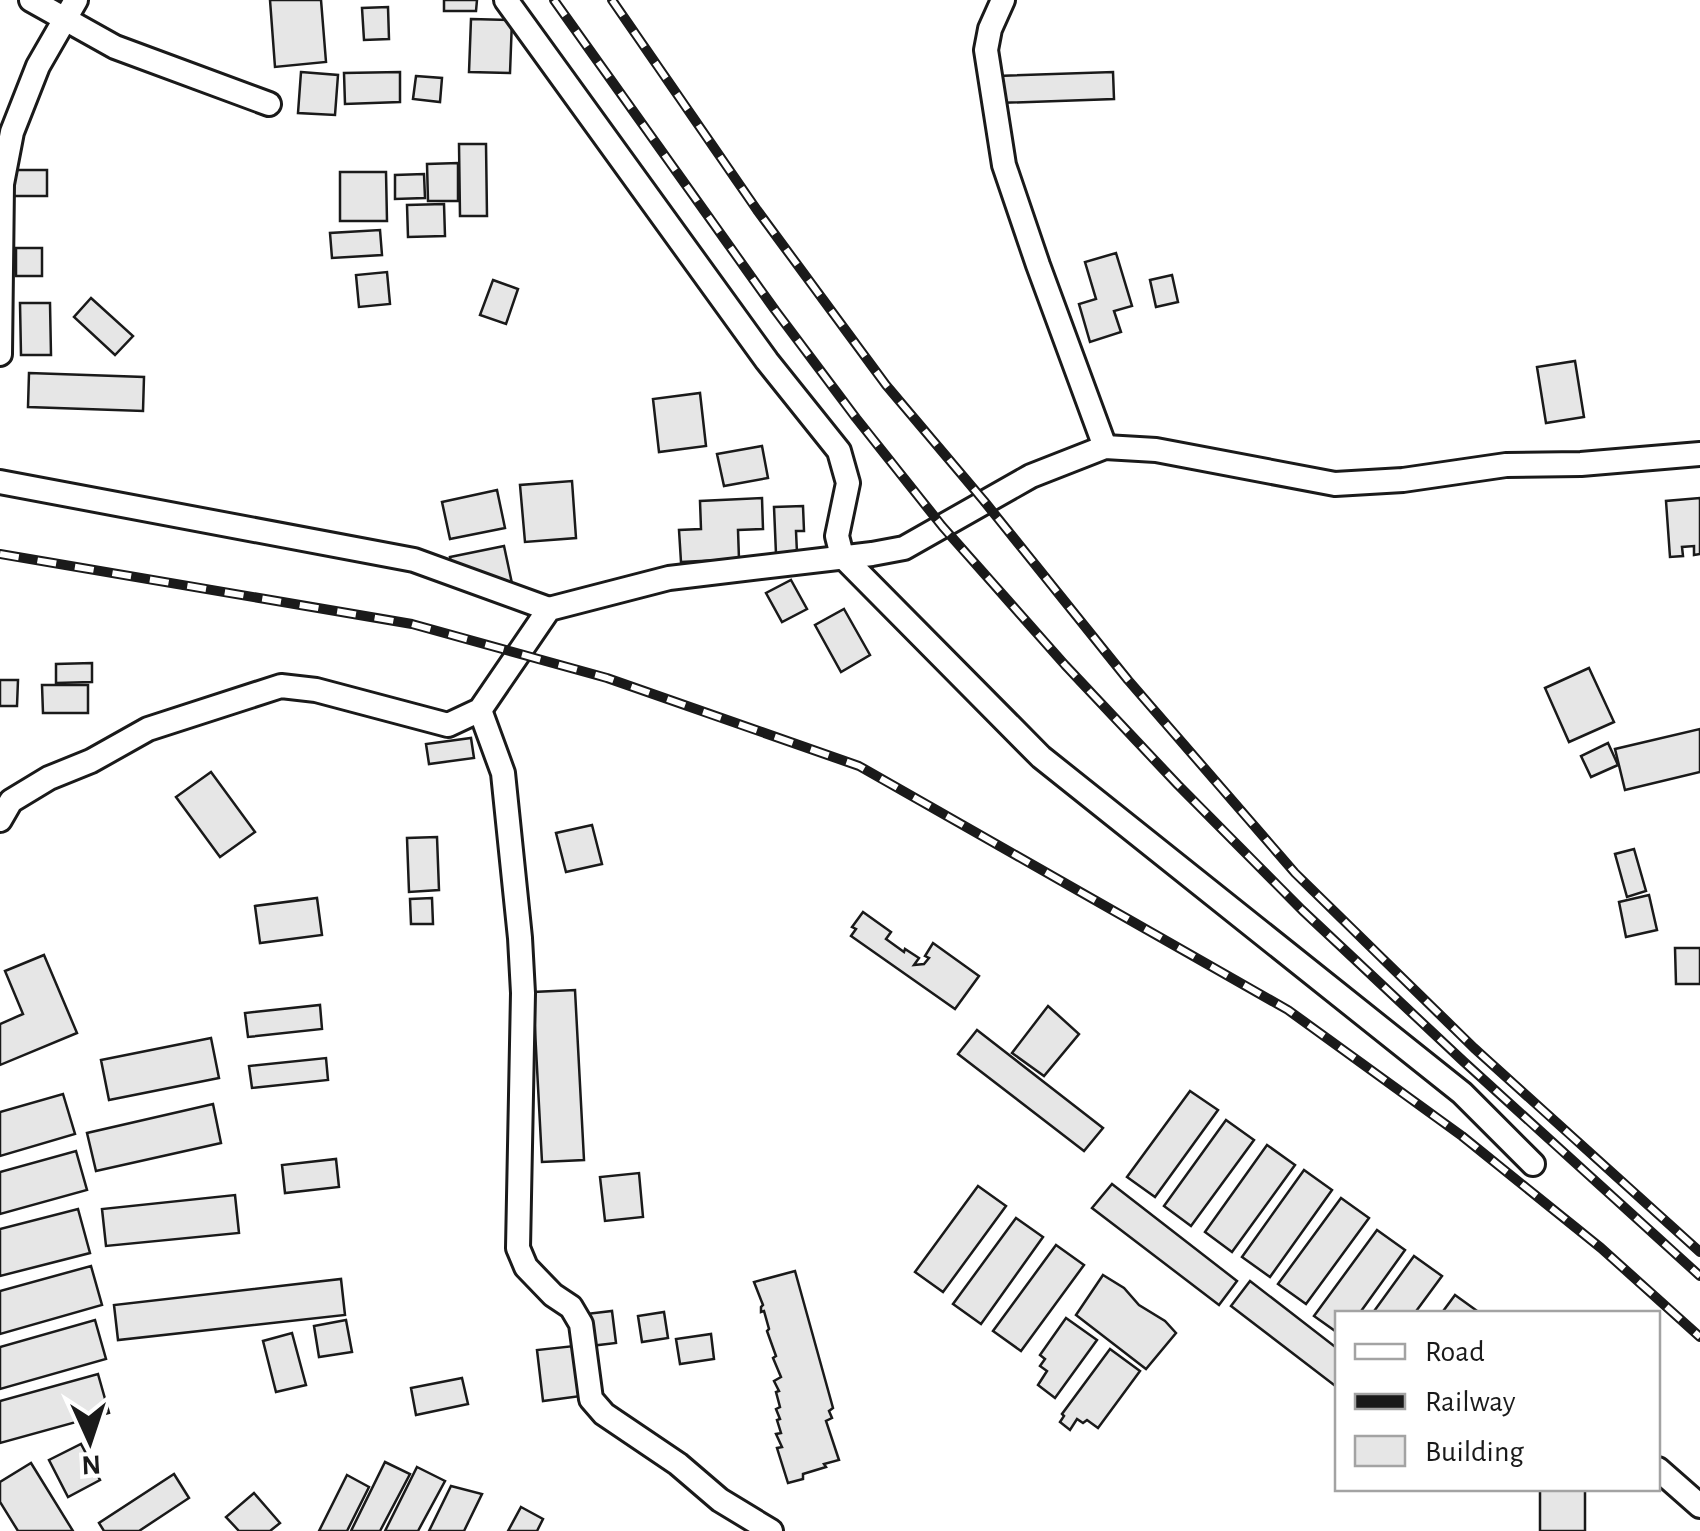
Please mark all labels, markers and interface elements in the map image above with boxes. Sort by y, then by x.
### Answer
legend [1335,1311,1660,1491]
text: Road [1425,1337,1485,1367]
text: Railway [1425,1387,1516,1417]
north arrow [40,1391,140,1491]
text: Building [1425,1437,1524,1467]
text: N [81,1449,102,1478]

